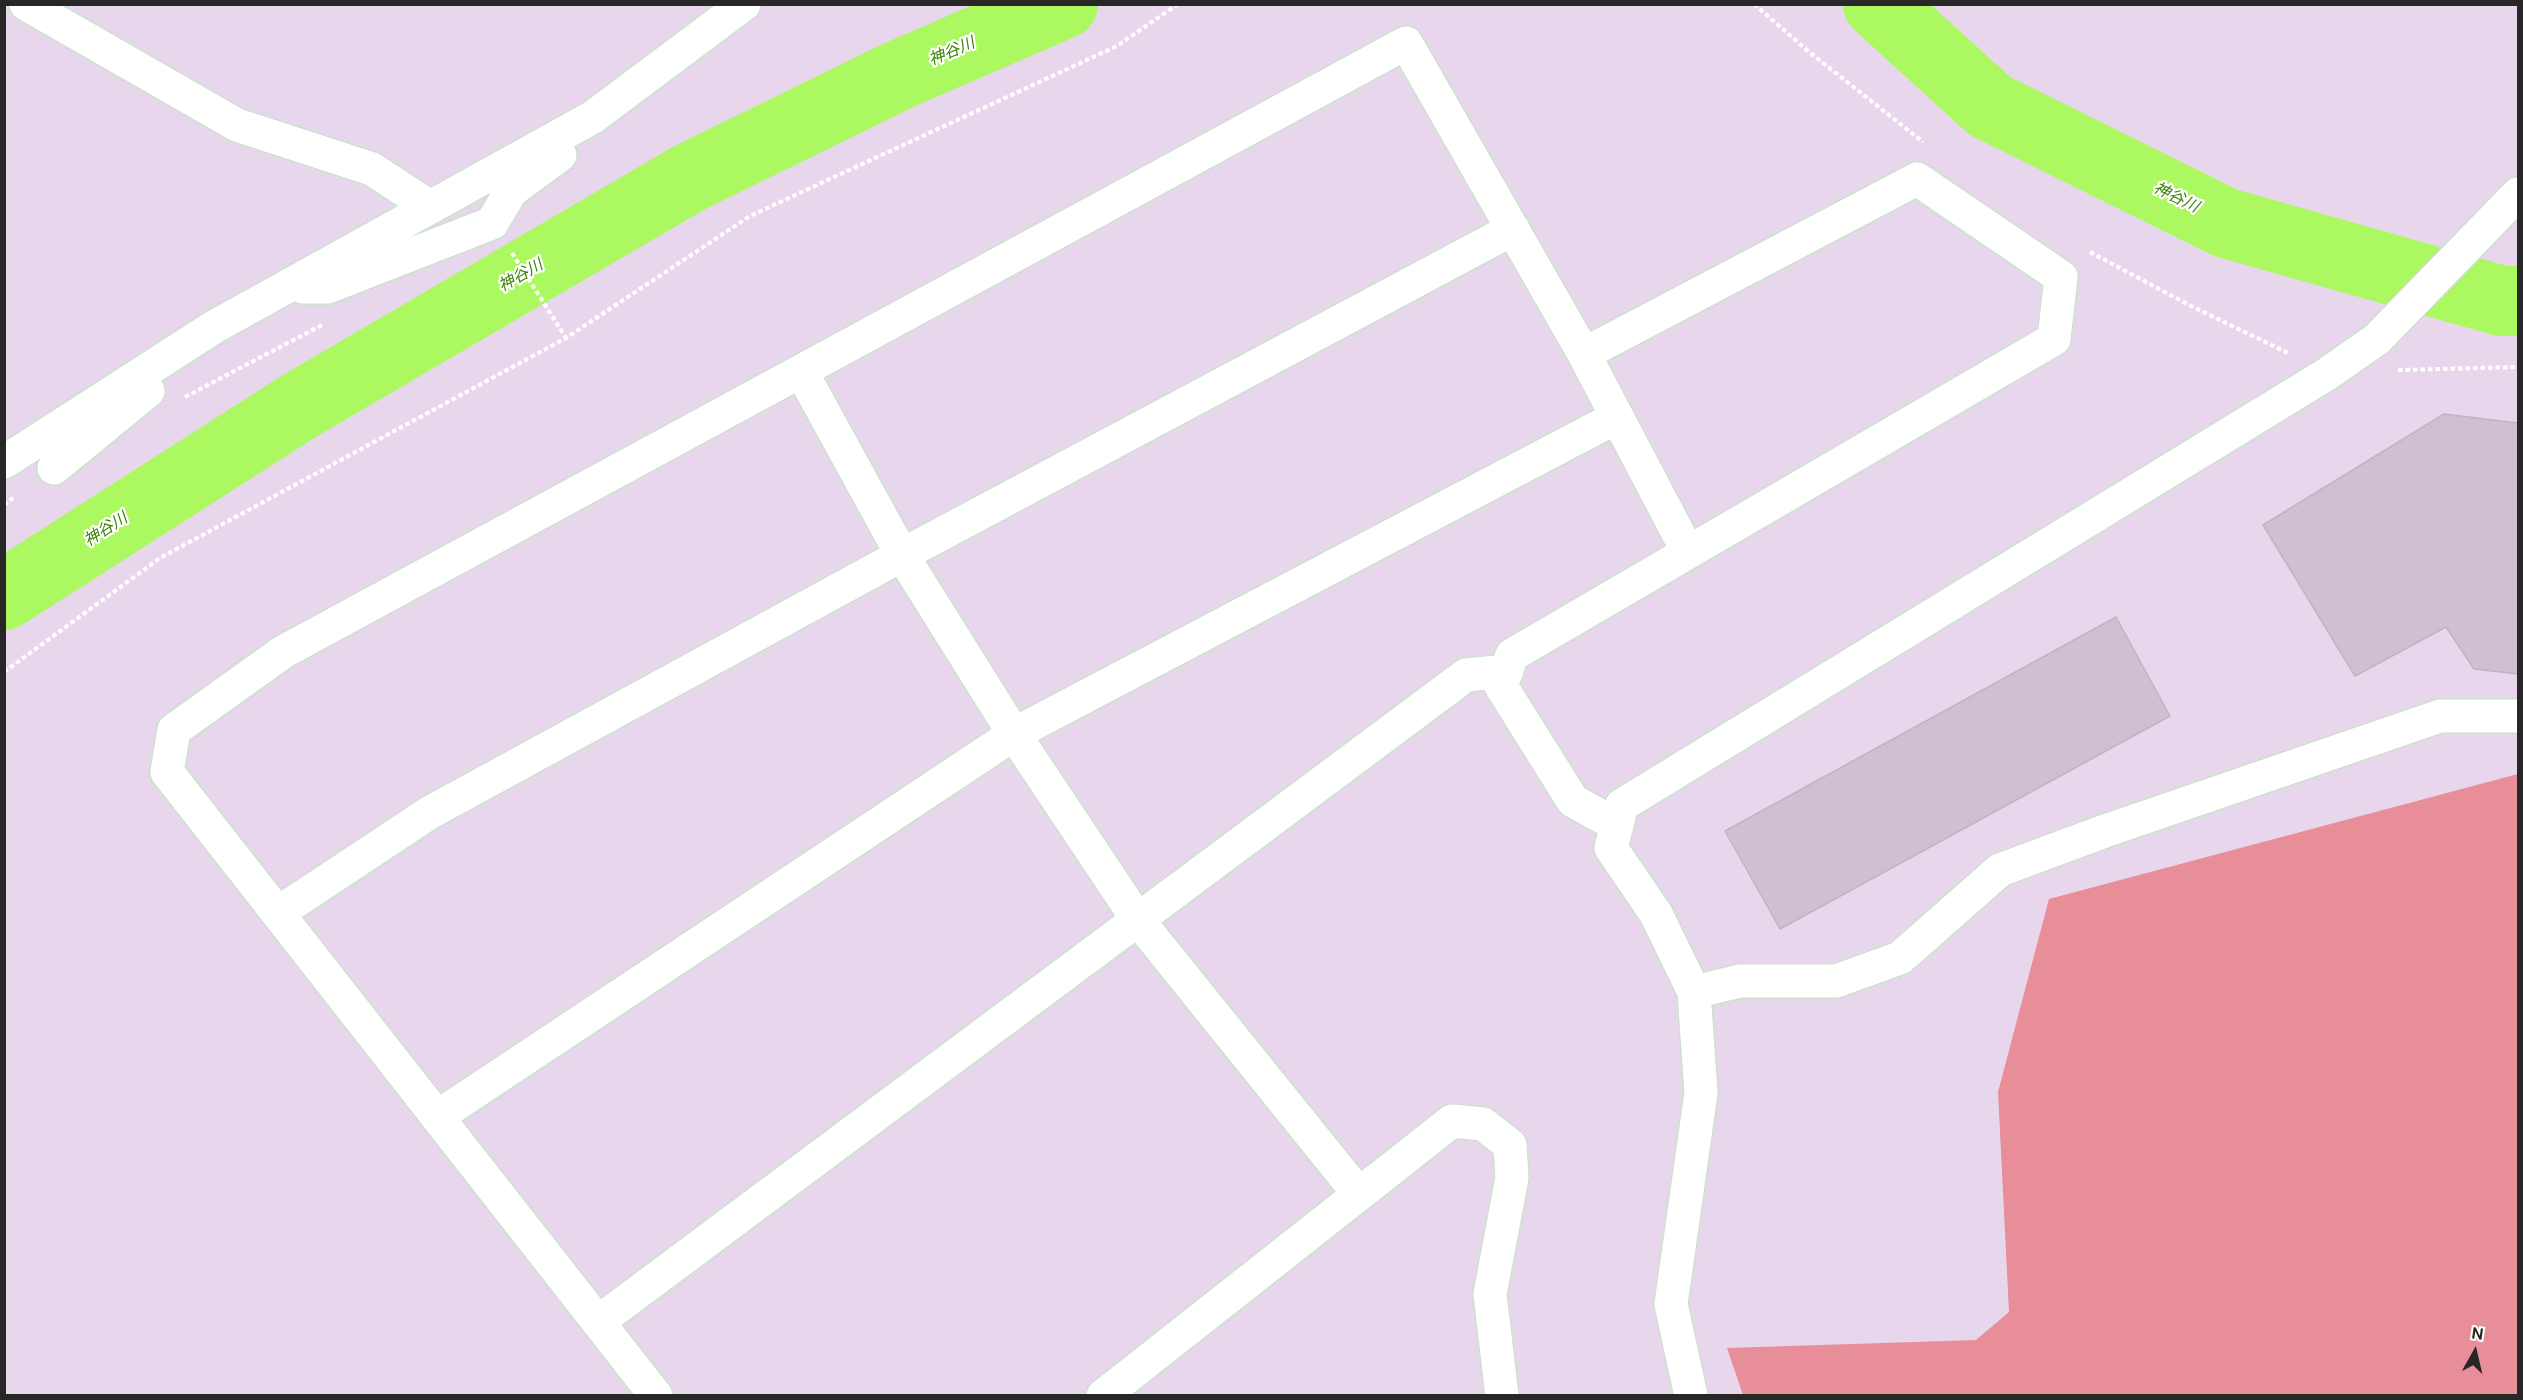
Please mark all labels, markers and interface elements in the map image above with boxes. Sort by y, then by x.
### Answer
water label: 神谷川 [926,34,978,70]
water label: 神谷川 [2150,179,2202,217]
water label: 神谷川 [495,256,547,296]
water label: 神谷川 [81,509,131,551]
north arrow [2445,1322,2505,1382]
text: N [2470,1322,2485,1345]

